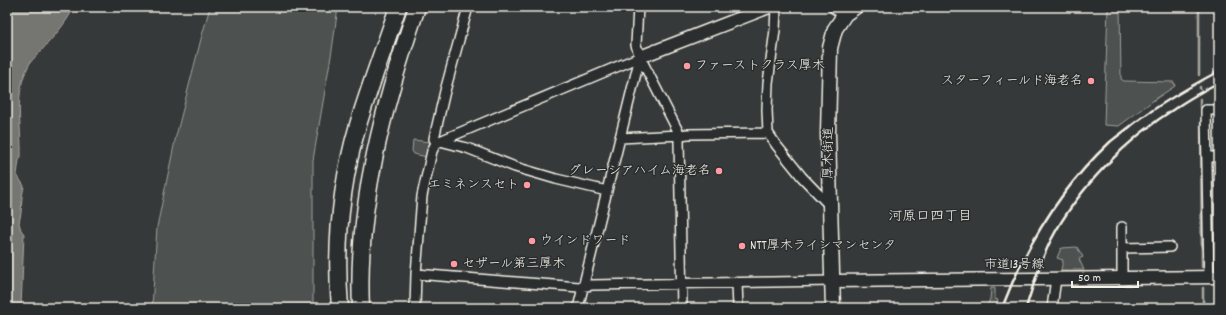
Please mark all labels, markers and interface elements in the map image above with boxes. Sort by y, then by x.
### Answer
place label: ファーストクラス厚木 [695,57,825,76]
marker: ファーストクラス厚木 [682,61,692,71]
place label: スターフィールド海老名 [941,72,1083,91]
marker: スターフィールド海老名 [1086,76,1096,86]
street label: 厚木街道 [820,127,839,179]
place label: グレーシアハイム海老名 [568,162,711,181]
marker: グレーシアハイム海老名 [714,166,724,176]
place label: エミネンスセト [428,176,519,195]
marker: エミネンスセト [522,180,532,190]
district label: 河原口四丁目 [888,207,972,227]
place label: ウインドワード [540,232,630,251]
marker: ウインドワード [527,236,537,246]
place label: NTT厚木ラインマンセンタ [750,237,896,256]
marker: NTT厚木ラインマンセンタ [737,241,747,251]
place label: セザール第三厚木 [462,255,565,274]
street label: 市道13号線 [984,256,1045,275]
marker: セザール第三厚木 [449,259,459,269]
scale bar [1072,263,1138,289]
text: 50 m [1078,270,1101,287]

